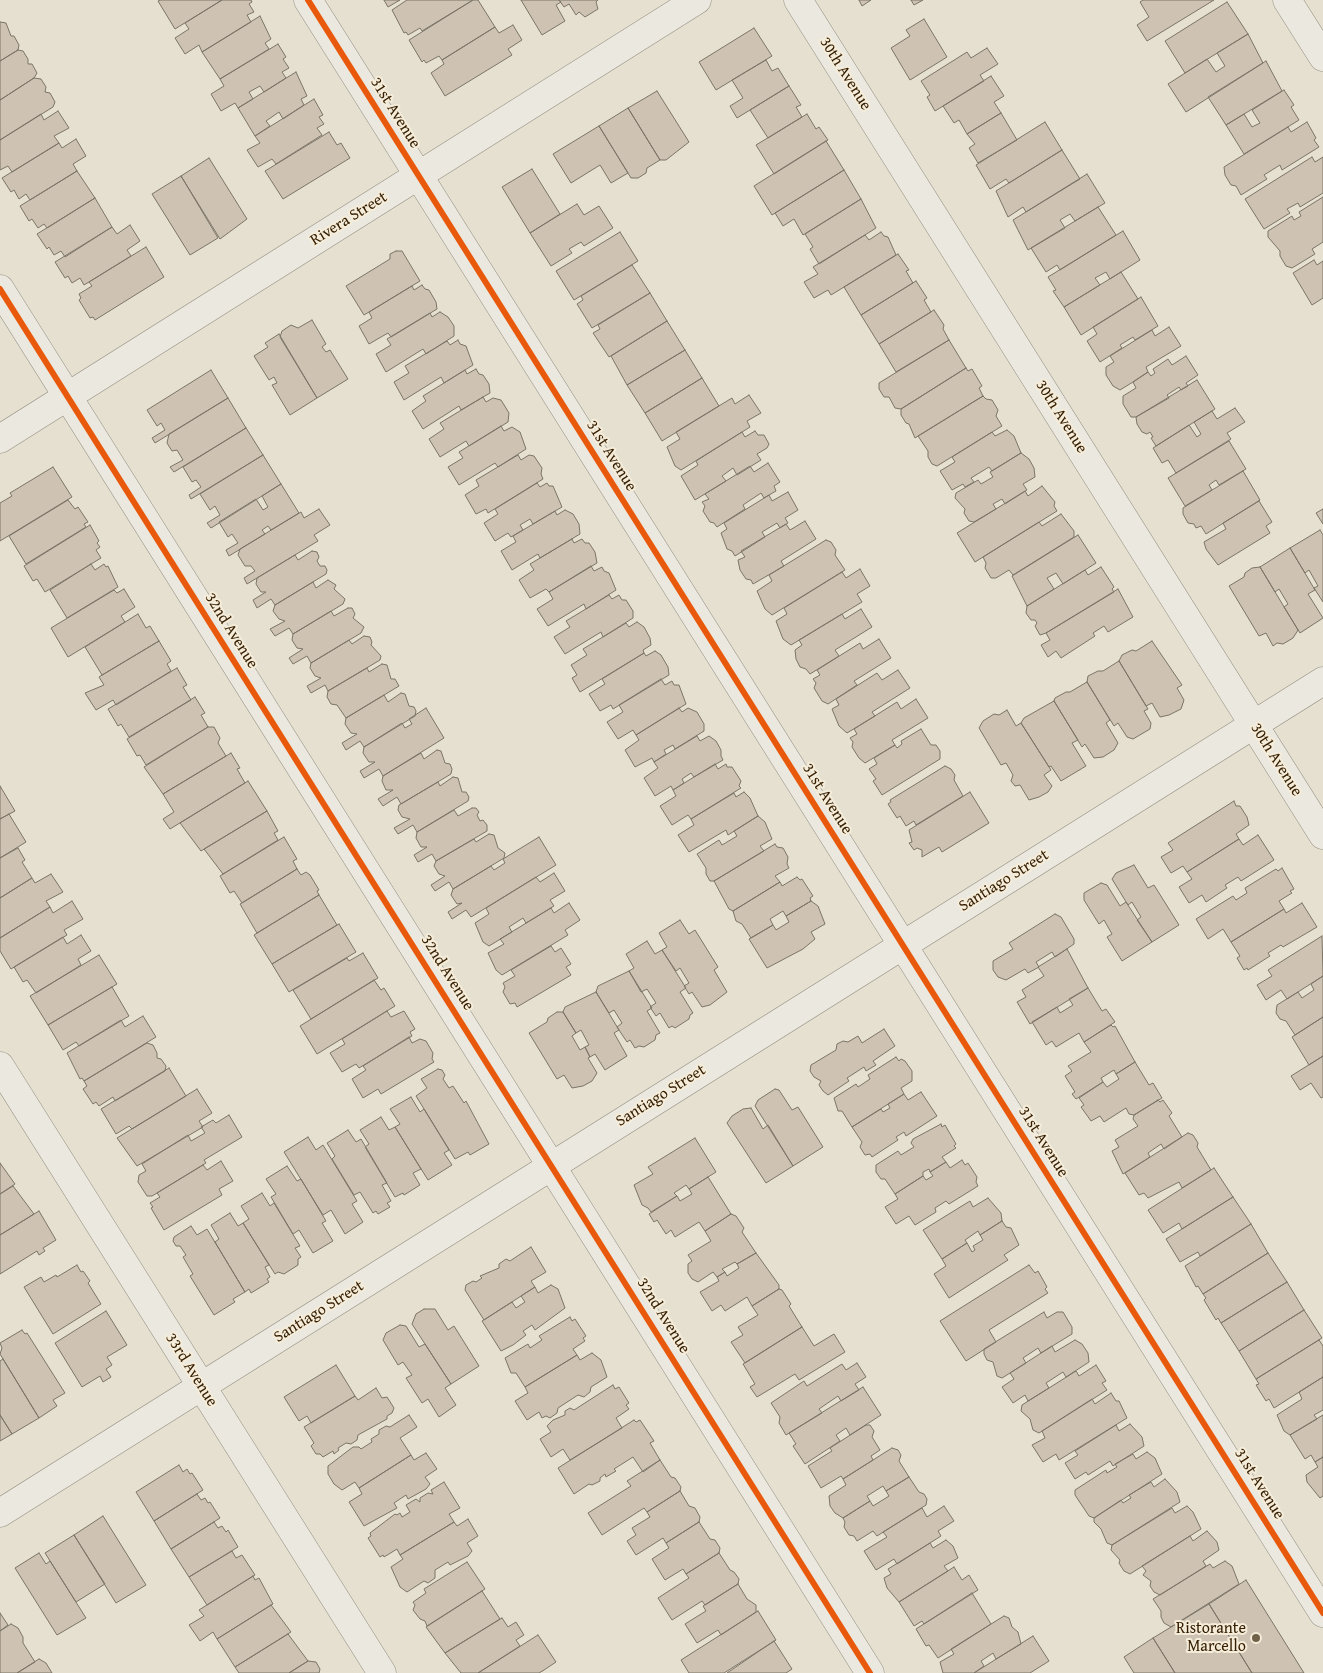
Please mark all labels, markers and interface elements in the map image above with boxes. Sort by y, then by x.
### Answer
street label: 30th Avenue [815,34,875,114]
street label: 31st Avenue [366,74,424,152]
street label: Rivera Street [307,188,391,250]
street label: 30th Avenue [1031,377,1091,457]
street label: 31st Avenue [582,417,640,495]
street label: 32nd Avenue [200,590,262,672]
street label: 30th Avenue [1246,720,1306,800]
street label: 31st Avenue [798,760,856,838]
street label: Santiago Street [956,846,1052,916]
street label: 32nd Avenue [416,932,478,1014]
street label: Santiago Street [613,1061,709,1131]
street label: 31st Avenue [1014,1103,1072,1181]
street label: 32nd Avenue [632,1275,694,1357]
street label: Santiago Street [271,1277,367,1347]
street label: 33rd Avenue [161,1330,221,1410]
street label: 31st Avenue [1230,1445,1288,1523]
place label: Ristorante Marcello [1176,1619,1246,1657]
marker: Ristorante Marcello [1250,1632,1262,1644]

